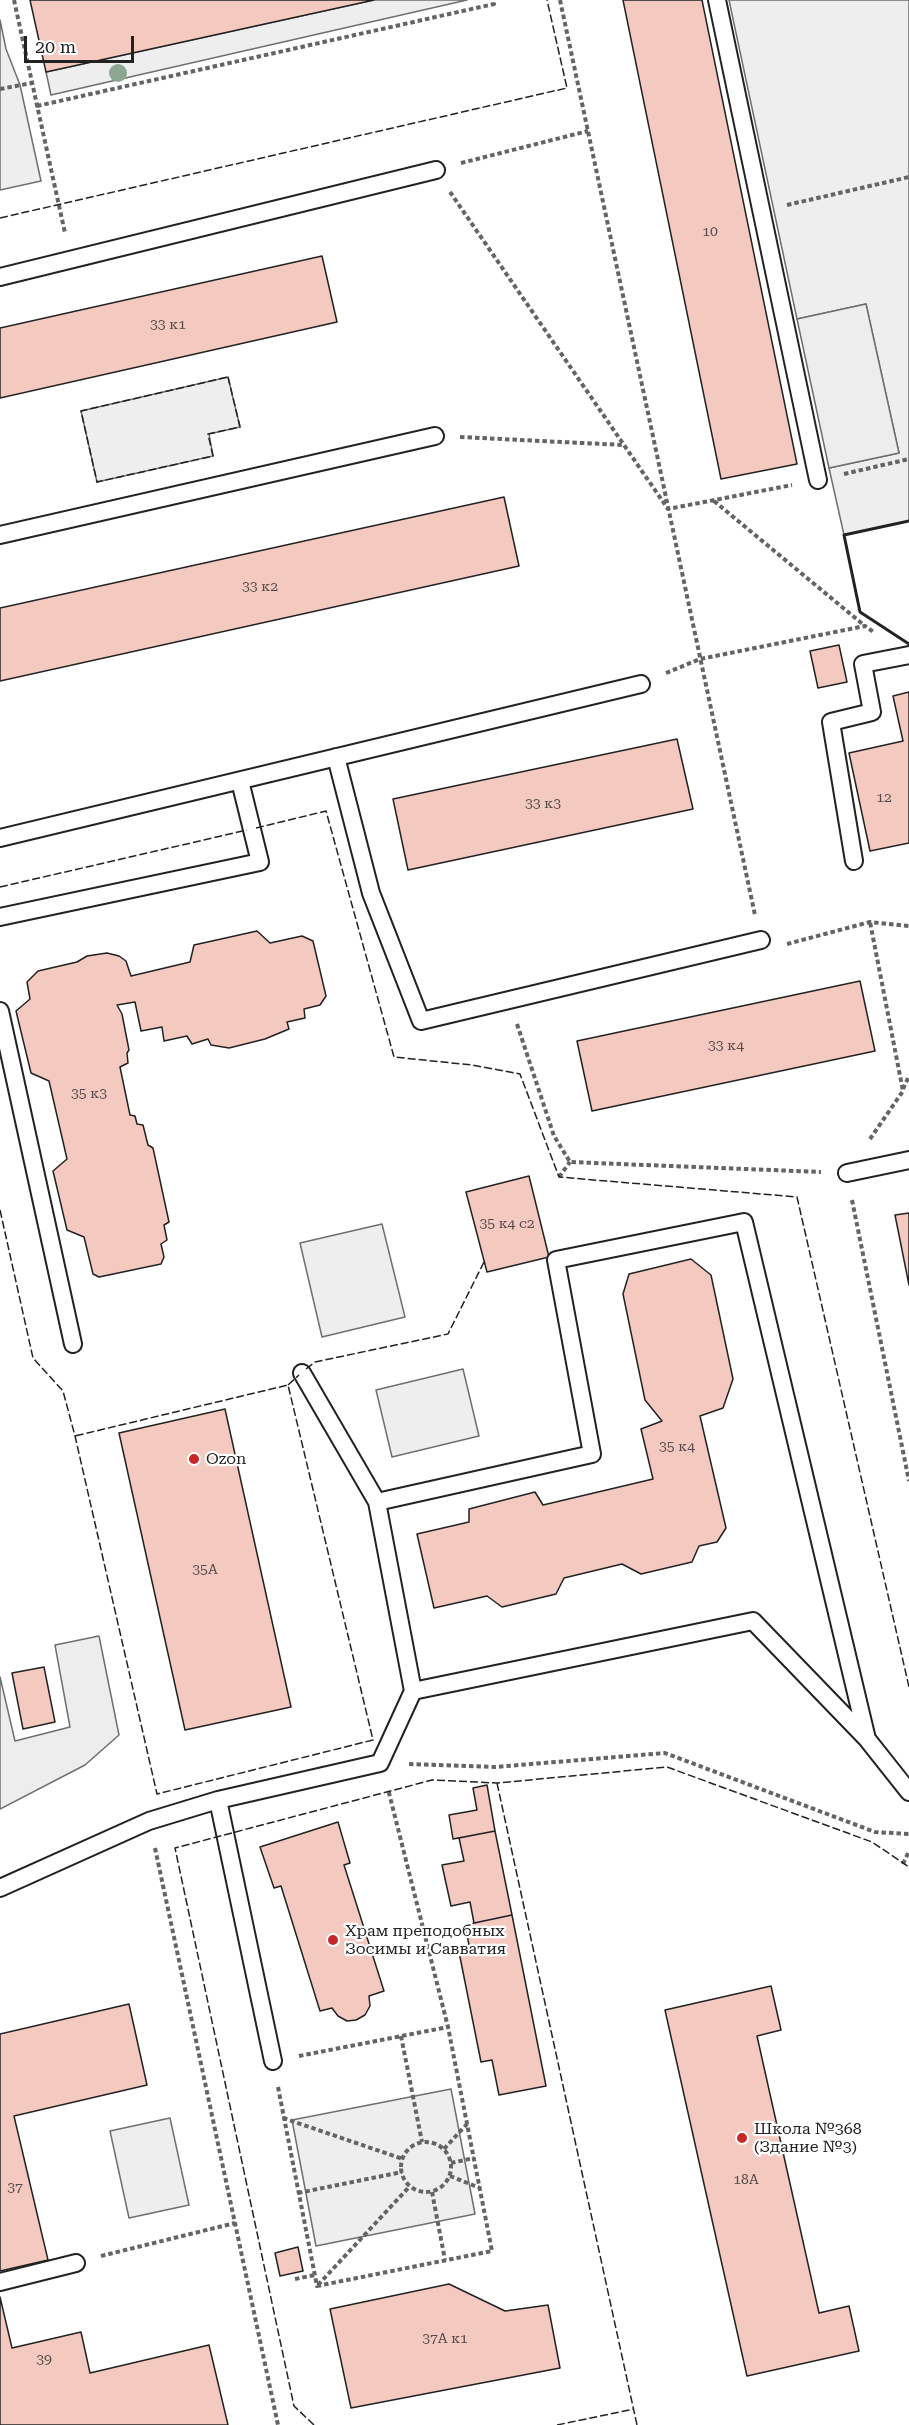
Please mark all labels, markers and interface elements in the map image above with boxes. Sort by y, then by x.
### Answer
scale bar [27,24,136,62]
text: 20 m [35,36,76,57]
house number: 10 [702,224,718,240]
house number: 33 к1 [150,317,186,333]
house number: 33 к2 [242,579,278,595]
house number: 12 [876,790,892,806]
house number: 33 к3 [525,796,561,812]
house number: 33 к4 [708,1038,744,1054]
house number: 35 к3 [71,1086,107,1102]
house number: 35 к4 с2 [479,1216,535,1232]
house number: 35 к4 [659,1439,695,1455]
place label: Ozon [206,1449,246,1469]
marker: Ozon [187,1452,201,1466]
house number: 35А [192,1562,218,1578]
place label: Храм преподобных Зосимы и Савватия [345,1921,506,1959]
marker: Храм преподобных Зосимы и Савватия [326,1933,340,1947]
place label: Школа №368 (Здание №3) [754,2119,862,2157]
marker: Школа №368 (Здание №3) [735,2131,749,2145]
house number: 18А [733,2172,759,2188]
house number: 37 [7,2180,23,2196]
house number: 37А к1 [422,2331,468,2347]
house number: 39 [36,2352,52,2368]

